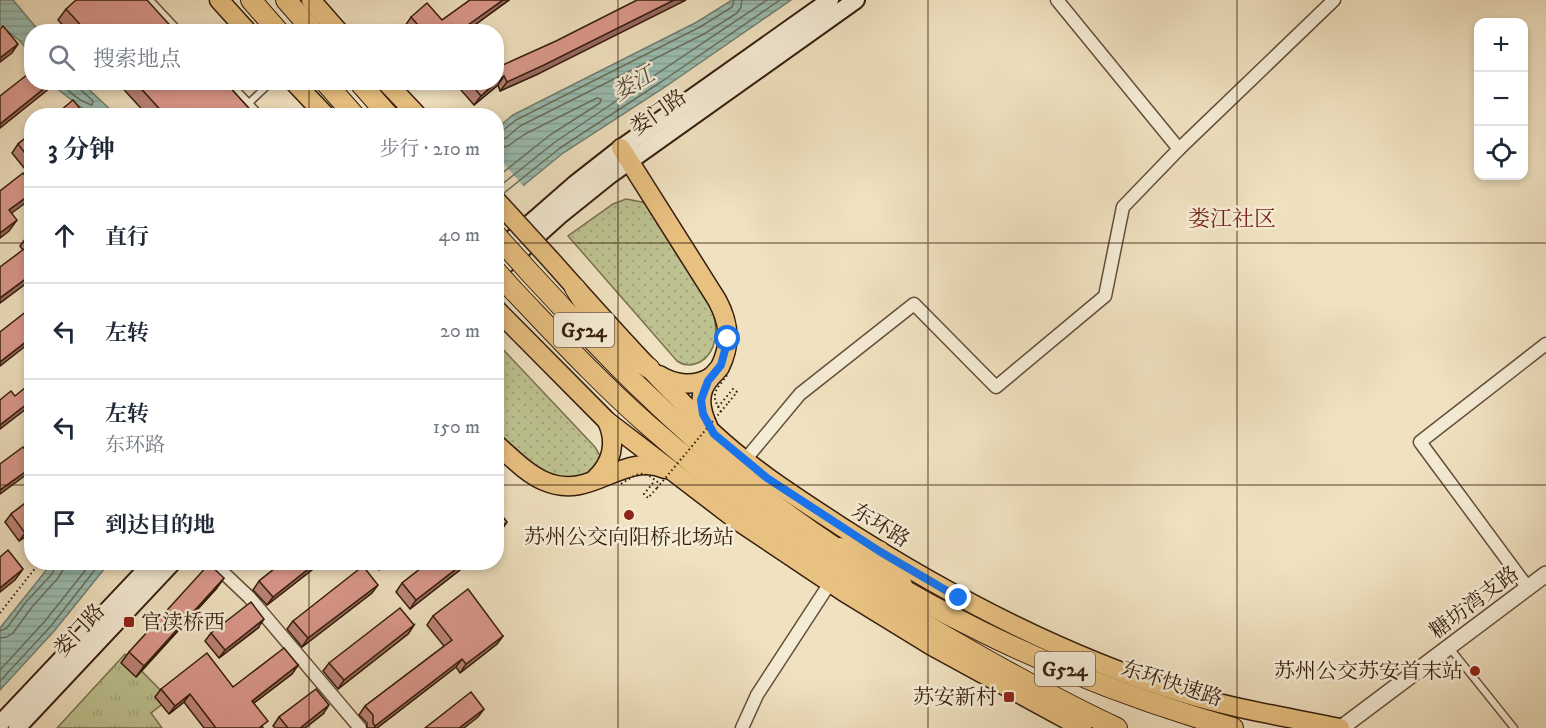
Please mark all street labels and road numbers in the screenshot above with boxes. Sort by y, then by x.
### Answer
street label: 娄门路 [625,84,692,142]
road number: G524 [554,313,614,347]
street label: 东环路 [847,498,914,554]
street label: 糖坊湾支路 [1425,561,1524,645]
street label: 娄门路 [49,599,111,663]
road number: G524 [1035,652,1095,686]
street label: 东环快速路 [1118,655,1226,713]

